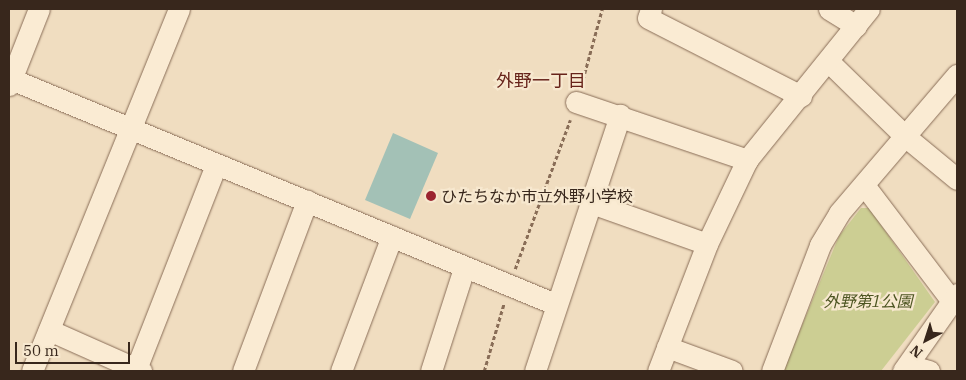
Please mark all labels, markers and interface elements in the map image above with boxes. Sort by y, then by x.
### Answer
district label: 外野一丁目 [496,70,586,92]
place label: ひたちなか市立外野小学校 [441,186,633,206]
marker: ひたちなか市立外野小学校 [425,190,437,202]
park label: 外野第1公園 [824,291,912,311]
north arrow [901,315,951,365]
scale bar [18,332,132,364]
text: 50 m [23,341,59,360]
text: N [906,341,926,362]

